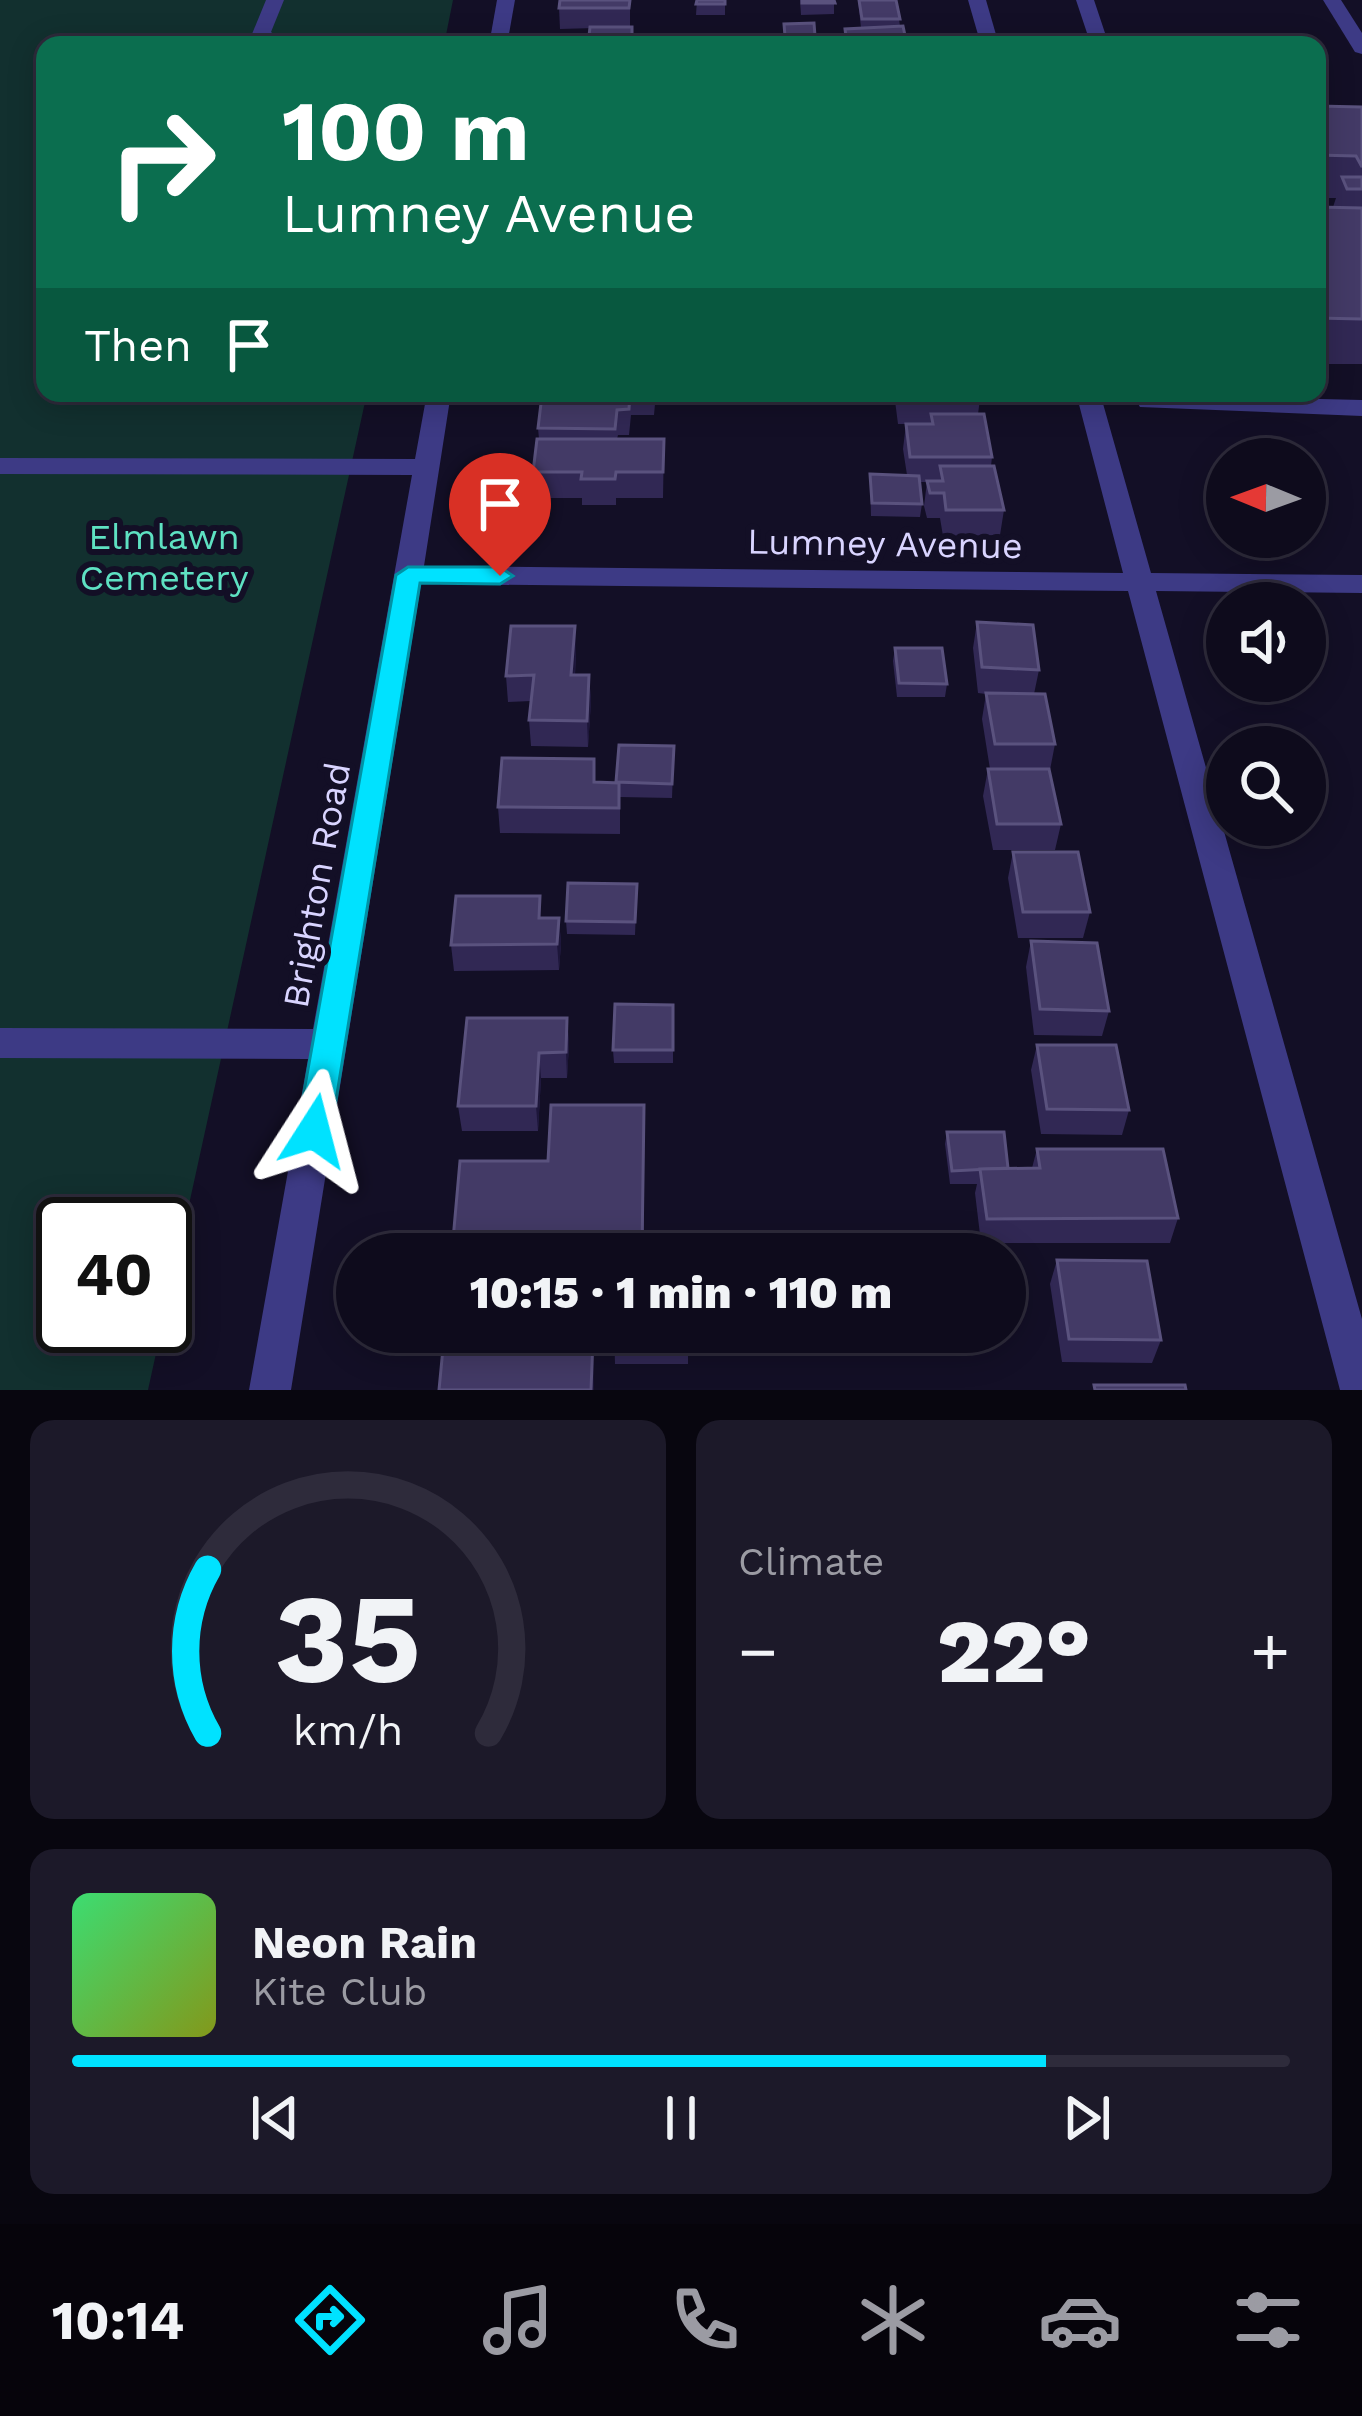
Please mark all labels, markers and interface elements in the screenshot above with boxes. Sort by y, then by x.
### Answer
text: 100 m [282,82,529,180]
icon: right [84,84,240,240]
text: Lumney Avenue [282,182,696,245]
icon: arrive [216,312,282,378]
text: Then [84,319,192,372]
north arrow [1206,438,1326,558]
map controls [1206,438,1326,846]
pin [449,453,551,576]
icon: arrive [467,471,533,537]
park label: Elmlawn Cemetery [79,516,249,599]
street label: Lumney Avenue [747,521,1023,567]
button: sound [1206,582,1326,702]
button: search [1206,726,1326,846]
street label: Brighton Road [275,759,359,1011]
position arrow [251,1068,377,1194]
speed limit sign: 40 [36,1197,192,1353]
text: 10:15 · 1 min · 110 m [470,1266,892,1319]
text: Climate [738,1539,884,1584]
text: 35 [275,1566,421,1712]
text: 22° [937,1598,1091,1704]
text: − [738,1613,778,1690]
text: + [1250,1613,1290,1690]
text: km/h [293,1704,403,1754]
text: Neon Rain [252,1916,477,1969]
text: Kite Club [252,1969,427,2014]
icon: previous [242,2085,308,2151]
icon: pause [648,2085,714,2151]
icon: next [1054,2085,1120,2151]
icon: directions [288,2278,372,2362]
icon: music [476,2278,560,2362]
icon: phone [663,2278,747,2362]
icon: climate [851,2278,935,2362]
icon: car [1038,2278,1122,2362]
icon: filters [1226,2278,1310,2362]
text: 10:14 [52,2289,184,2352]

